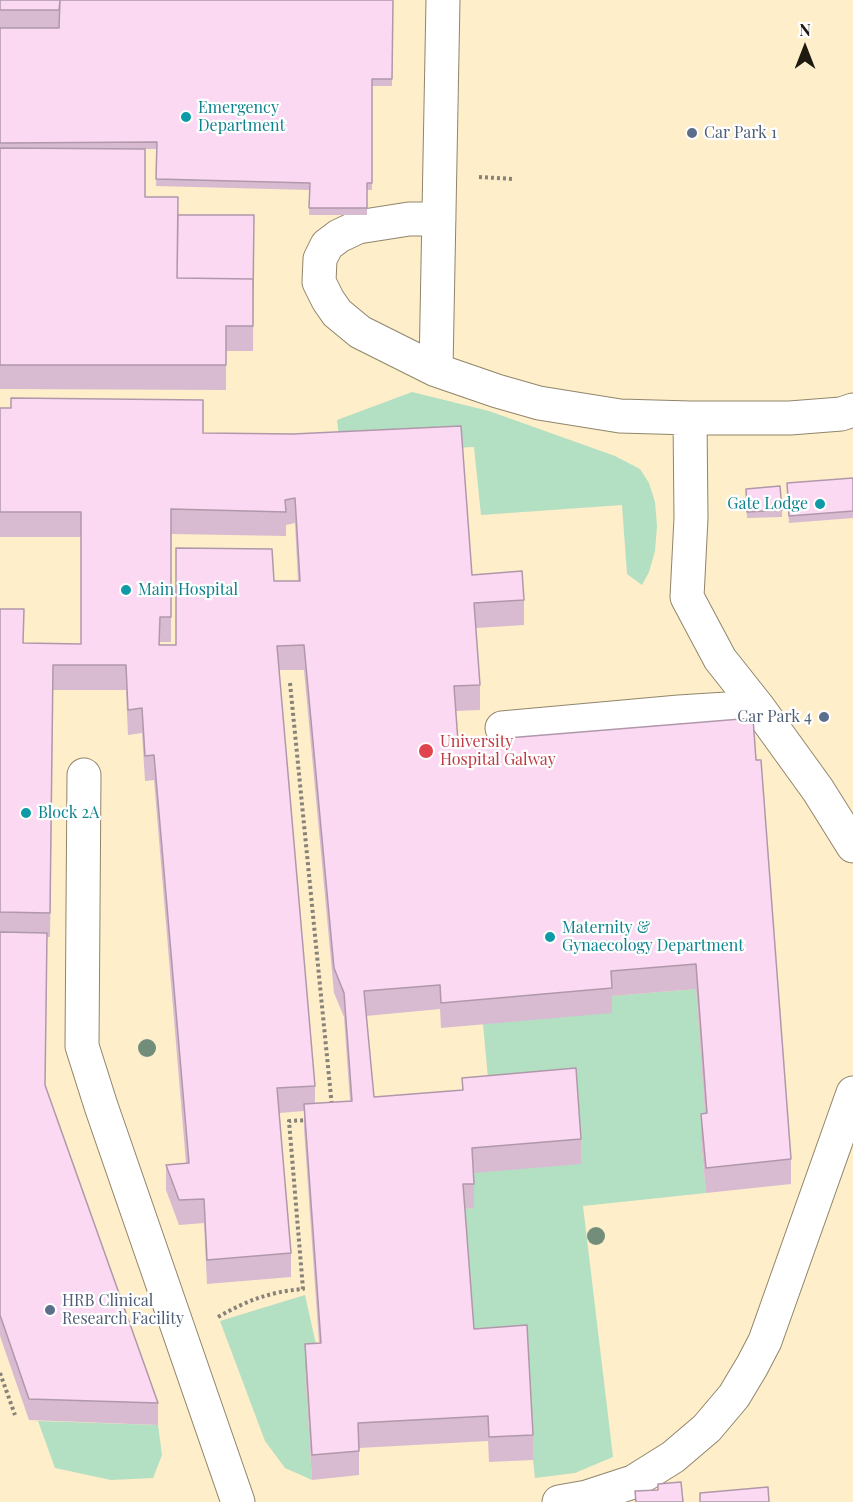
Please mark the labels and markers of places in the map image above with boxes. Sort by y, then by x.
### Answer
place label: Emergency Department [198,98,285,136]
marker: Emergency Department [179,110,193,124]
place label: Car Park 1 [704,123,777,143]
marker: Car Park 1 [685,126,699,140]
place label: Gate Lodge [727,494,808,514]
marker: Gate Lodge [813,497,827,511]
place label: Main Hospital [138,580,238,600]
marker: Main Hospital [119,583,133,597]
place label: Car Park 4 [737,707,812,727]
marker: Car Park 4 [817,710,831,724]
place label: University Hospital Galway [440,732,556,770]
marker: University Hospital Galway [417,742,435,760]
place label: Block 2A [38,803,99,823]
marker: Block 2A [19,806,33,820]
place label: Maternity & Gynaecology Department [562,918,744,956]
marker: Maternity & Gynaecology Department [543,930,557,944]
place label: HRB Clinical Research Facility [62,1291,184,1329]
marker: HRB Clinical Research Facility [43,1303,57,1317]

